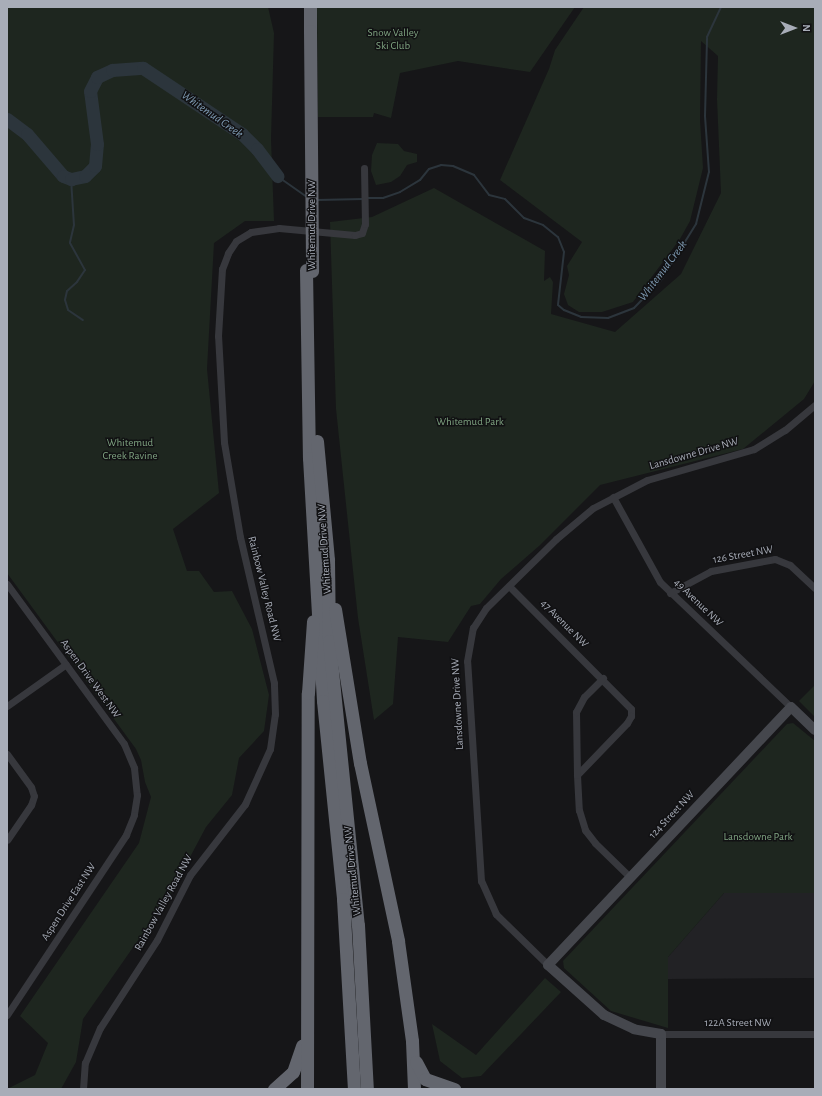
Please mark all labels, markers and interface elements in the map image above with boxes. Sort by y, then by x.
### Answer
north arrow [774,8,814,48]
text: N [801,24,812,32]
park label: Snow Valley Ski Club [367,27,419,53]
water label: Whitemud Creek [178,88,246,142]
street label: Whitemud Drive NW [305,180,319,270]
water label: Whitemud Creek [636,238,690,304]
park label: Whitemud Park [436,415,504,429]
street label: Lansdowne Drive NW [648,435,740,473]
park label: Whitemud Creek Ravine [103,437,157,463]
street label: Whitemud Drive NW [315,504,335,594]
street label: Rainbow Valley Road NW [245,535,283,643]
street label: 126 Street NW [712,543,774,567]
street label: 49 Avenue NW [671,576,725,630]
street label: 47 Avenue NW [537,597,591,651]
street label: Aspen Drive West NW [57,637,123,721]
street label: Lansdowne Drive NW [449,658,467,750]
street label: 124 Street NW [646,788,698,842]
street label: Whitemud Drive NW [342,825,364,917]
park label: Lansdowne Park [723,830,793,844]
street label: Rainbow Valley Road NW [132,853,196,953]
street label: Aspen Drive East NW [39,861,99,943]
street label: 122A Street NW [705,1016,771,1030]

